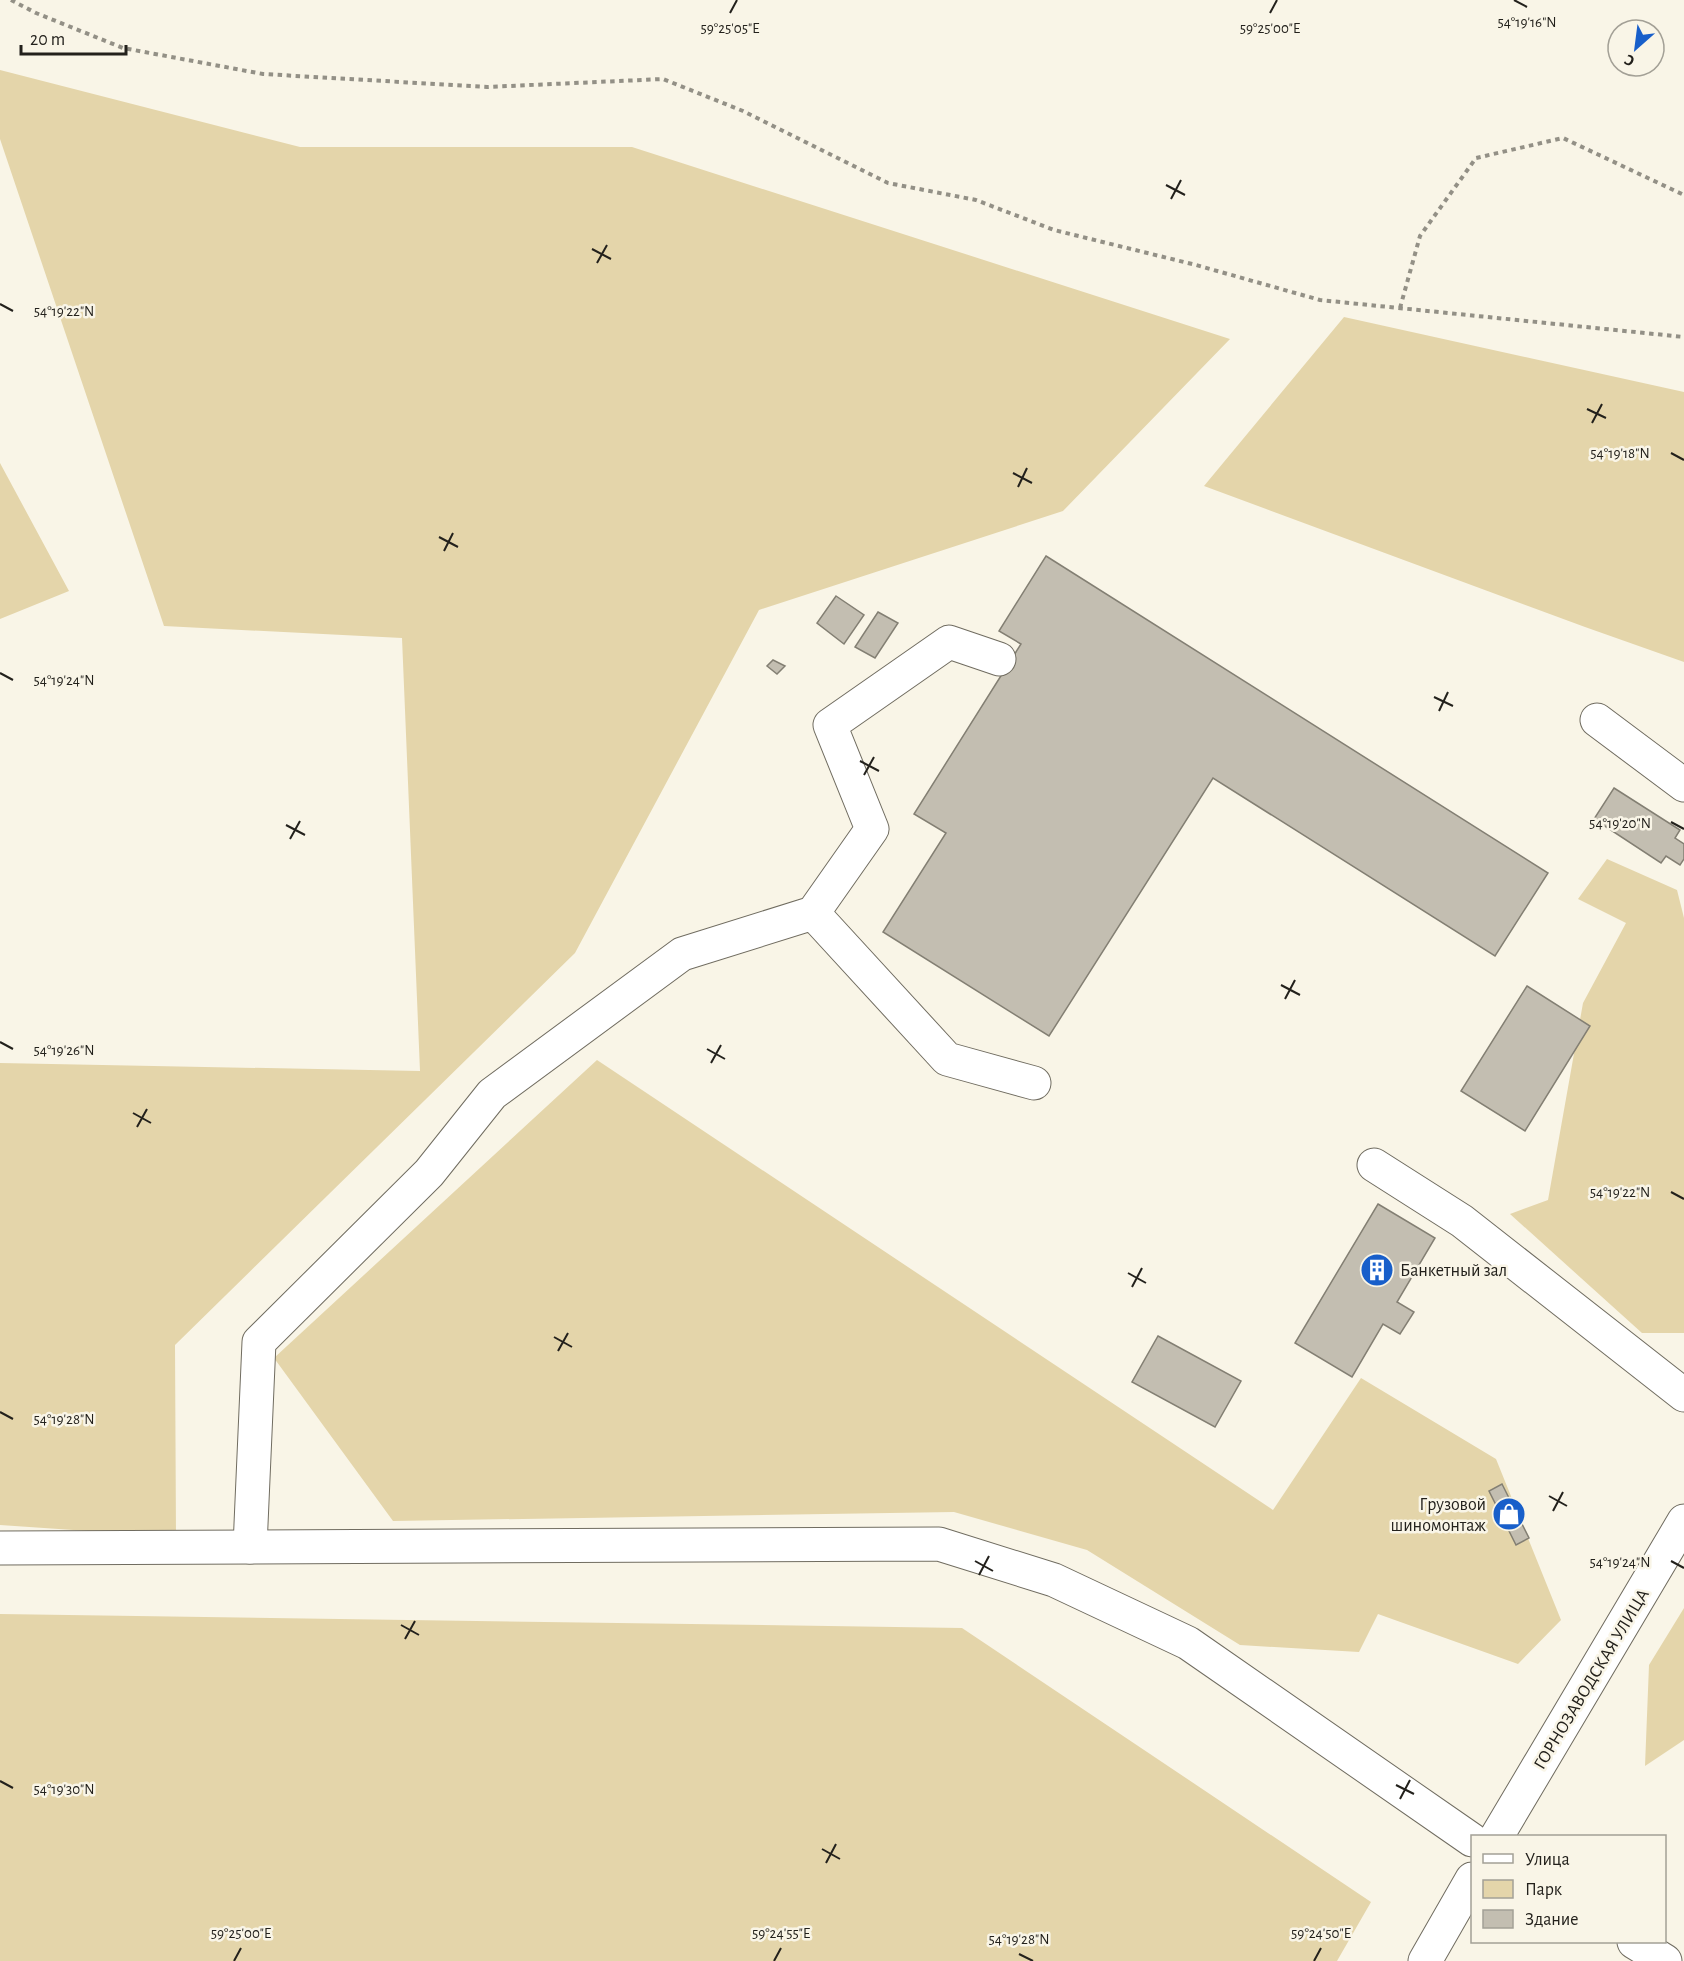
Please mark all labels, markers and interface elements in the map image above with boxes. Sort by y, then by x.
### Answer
text: 54°19'16"N [1497,15,1557,30]
scale bar [21,18,126,56]
north arrow [1606,18,1666,78]
text: 59°25'05"E [701,21,759,36]
text: 59°25'00"E [1240,21,1300,36]
text: 20 m [30,31,65,49]
text: С [1622,51,1637,70]
text: 54°19'22"N [34,304,94,319]
text: 54°19'18"N [1590,446,1650,461]
text: 54°19'24"N [33,673,95,688]
text: 54°19'20"N [1589,816,1651,831]
text: 54°19'26"N [34,1043,94,1058]
text: 54°19'22"N [1590,1185,1650,1200]
building icon: Банкетный зал [1359,1252,1395,1288]
place label: Банкетный зал [1400,1262,1507,1280]
text: 54°19'28"N [34,1412,94,1427]
place label: Грузовой шиномонтаж [1391,1496,1486,1535]
shop icon: Грузовой шиномонтаж [1491,1496,1527,1532]
text: 54°19'24"N [1589,1555,1651,1570]
street label: ГОРНОЗАВОДСКАЯ УЛИЦА [1531,1586,1653,1773]
text: 54°19'30"N [33,1782,95,1797]
legend [1471,1835,1666,1943]
text: Улица [1525,1851,1570,1869]
text: Парк [1525,1881,1563,1899]
text: Здание [1525,1911,1579,1929]
text: 59°25'00"E [211,1926,271,1941]
text: 59°24'55"E [752,1926,810,1941]
text: 59°24'50"E [1291,1926,1351,1941]
text: 54°19'28"N [989,1932,1049,1947]

